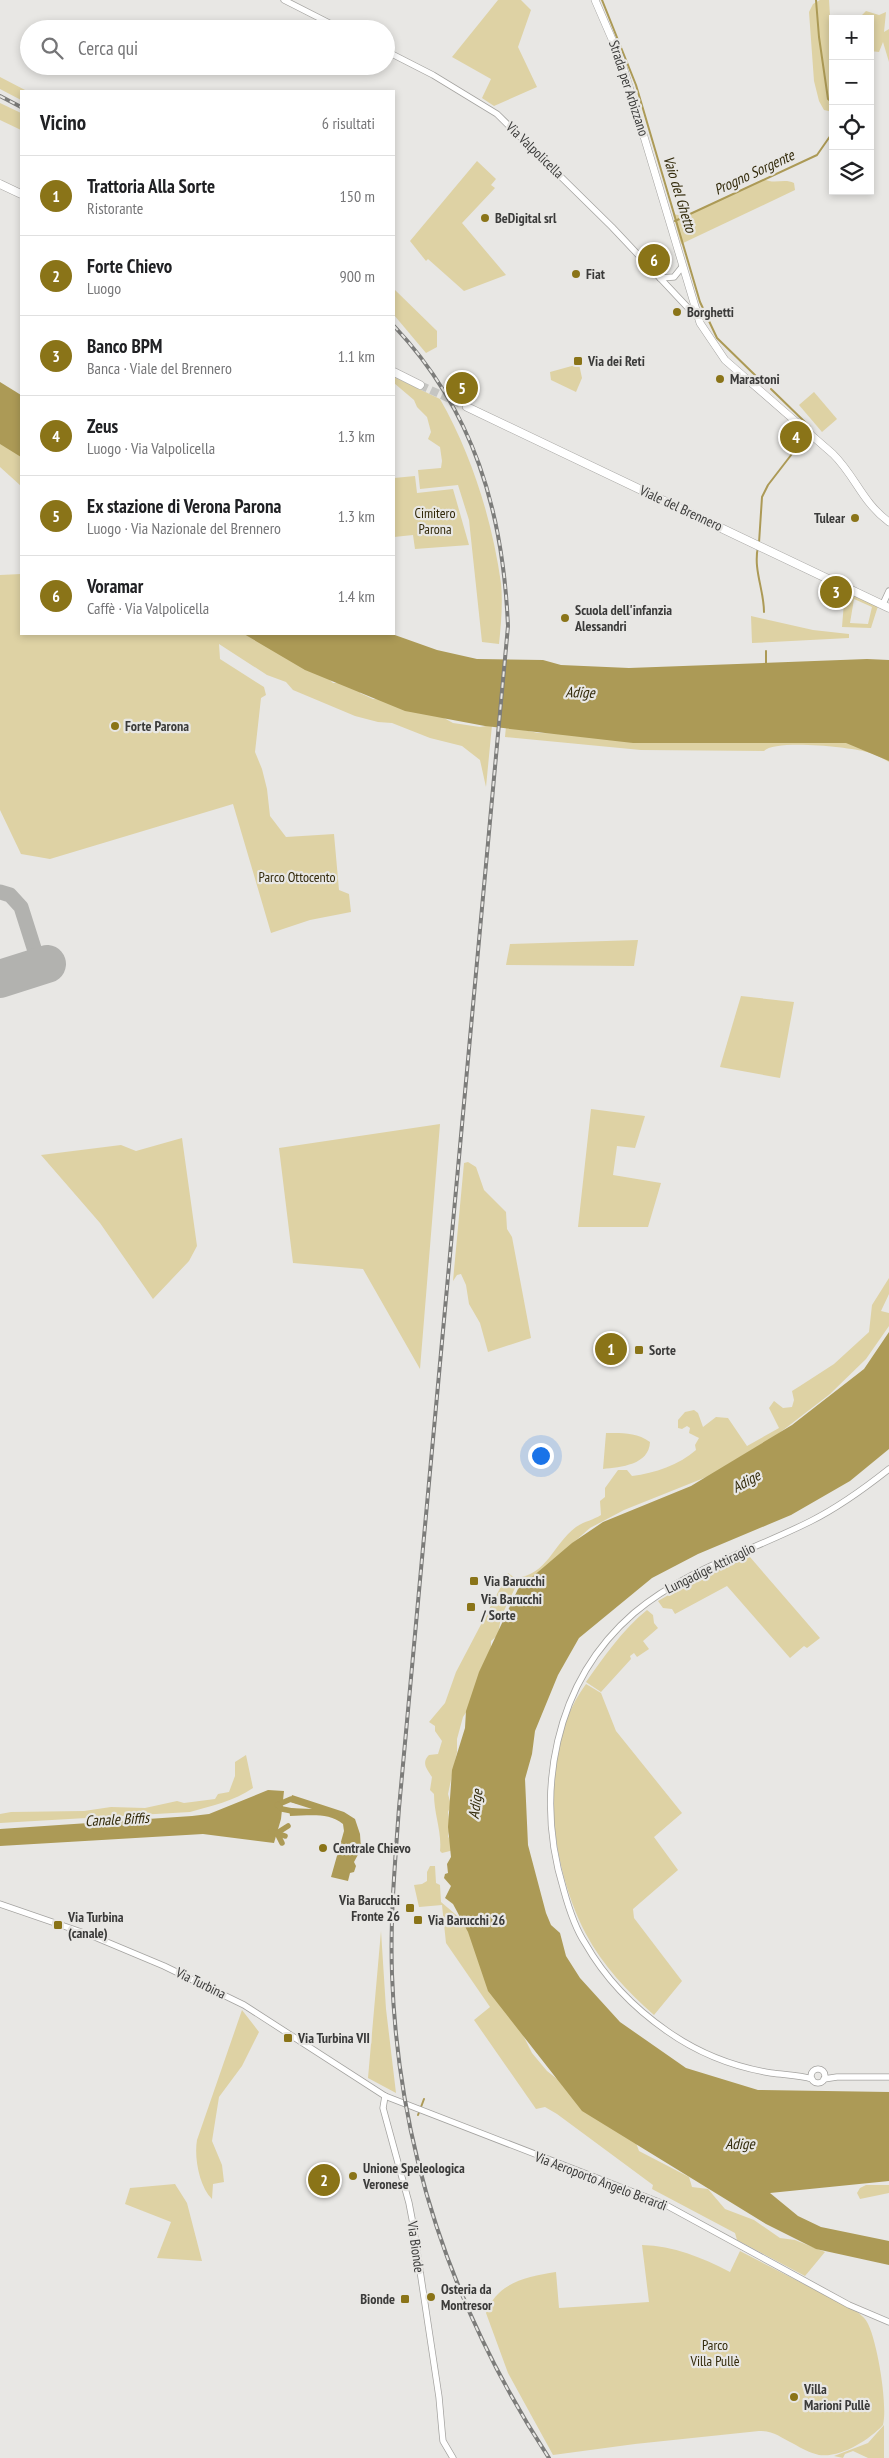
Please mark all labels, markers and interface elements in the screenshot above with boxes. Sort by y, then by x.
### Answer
map controls [829,15,874,195]
button: + [829,15,874,60]
search box [20,20,395,75]
icon: search [38,34,66,62]
text: Cerca qui [78,36,138,60]
street label: Strada per Arbizzano [605,38,653,138]
button: − [829,60,874,105]
button: locate [829,105,874,150]
text: Vicino [40,109,86,136]
text: 6 risultati [322,113,375,133]
street label: Via Valpolicella [502,117,568,182]
water label: Progno Sorgente [711,145,798,199]
button: layers [829,150,874,195]
water label: Vaio del Ghetto [659,153,701,236]
text: Trattoria Alla Sorte [87,174,215,198]
text: 1 [52,186,60,206]
text: 150 m [340,186,375,206]
text: Ristorante [87,198,143,218]
place label: BeDigital srl [495,209,557,227]
marker: BeDigital srl [479,212,491,224]
pin: 6 [638,241,670,279]
text: Forte Chievo [87,254,172,278]
place label: Fiat [586,265,605,283]
text: 2 [52,266,60,286]
text: 900 m [340,266,375,286]
marker: Fiat [570,268,582,280]
text: Luogo [87,278,121,298]
place label: Borghetti [687,303,734,321]
marker: Borghetti [671,306,683,318]
text: Banco BPM [87,334,162,358]
text: 3 [52,346,60,366]
text: 1.1 km [338,346,375,366]
place label: Via dei Reti [587,352,645,370]
marker: Via dei Reti [572,355,584,367]
text: Banca · Viale del Brennero [87,358,232,378]
pin: 5 [446,369,478,407]
place label: Marastoni [730,370,780,388]
marker: Marastoni [714,373,726,385]
text: Zeus [87,414,118,438]
pin: 4 [780,418,812,456]
text: 4 [52,426,60,446]
text: 1.3 km [338,426,375,446]
text: Luogo · Via Valpolicella [87,438,215,458]
street label: Viale del Brennero [636,481,725,535]
text: Ex stazione di Verona Parona [87,494,281,518]
park label: Cimitero Parona [414,504,456,538]
text: 5 [52,506,60,526]
text: 1.3 km [338,506,375,526]
place label: Tulear [814,509,846,527]
marker: Tulear [849,512,861,524]
text: Luogo · Via Nazionale del Brennero [87,518,281,538]
pin: 3 [820,573,852,611]
text: Voramar [87,574,143,598]
text: 6 [52,586,60,606]
text: 1.4 km [338,586,375,606]
text: Caffè · Via Valpolicella [87,598,209,618]
place label: Scuola dell'infanzia Alessandri [574,601,672,635]
marker: Scuola dell'infanzia Alessandri [559,612,571,624]
water label: Adige [565,682,596,702]
place label: Forte Parona [125,717,189,735]
marker: Forte Parona [109,720,121,732]
park label: Parco Ottocento [259,868,335,886]
pin: 1 [595,1330,627,1368]
place label: Sorte [649,1341,676,1359]
marker: Sorte [633,1344,645,1356]
your location [528,1443,554,1469]
water label: Adige [728,1465,764,1496]
street label: Lungadige Attiraglio [662,1538,758,1598]
place label: Via Barucchi [483,1572,545,1590]
marker: Via Barucchi [468,1575,480,1587]
place label: Via Barucchi / Sorte [480,1590,542,1624]
marker: Via Barucchi / Sorte [465,1601,477,1613]
water label: Adige [464,1787,487,1820]
water label: Canale Biffis [85,1808,151,1830]
place label: Centrale Chievo [333,1839,411,1857]
marker: Centrale Chievo [317,1842,329,1854]
place label: Via Barucchi Fronte 26 [338,1891,400,1925]
marker: Via Barucchi Fronte 26 [404,1902,416,1914]
place label: Via Turbina (canale) [67,1908,124,1942]
place label: Via Barucchi 26 [427,1911,505,1929]
marker: Via Barucchi 26 [412,1914,424,1926]
marker: Via Turbina (canale) [52,1919,64,1931]
street label: Via Turbina [172,1963,229,2003]
place label: Via Turbina VII [297,2029,370,2047]
marker: Via Turbina VII [282,2032,294,2044]
water label: Adige [725,2134,756,2153]
street label: Via Aeroporto Angelo Berardi [531,2147,670,2215]
place label: Unione Speleologica Veronese [362,2159,465,2193]
pin: 2 [308,2161,340,2199]
marker: Unione Speleologica Veronese [347,2170,359,2182]
street label: Via Bionde [403,2219,429,2274]
place label: Osteria da Montresor [441,2280,493,2314]
place label: Bionde [360,2290,395,2308]
marker: Osteria da Montresor [425,2291,437,2303]
marker: Bionde [399,2293,411,2305]
park label: Parco Villa Pullè [690,2336,740,2370]
place label: Villa Marioni Pullè [803,2380,870,2414]
marker: Villa Marioni Pullè [788,2391,800,2403]

